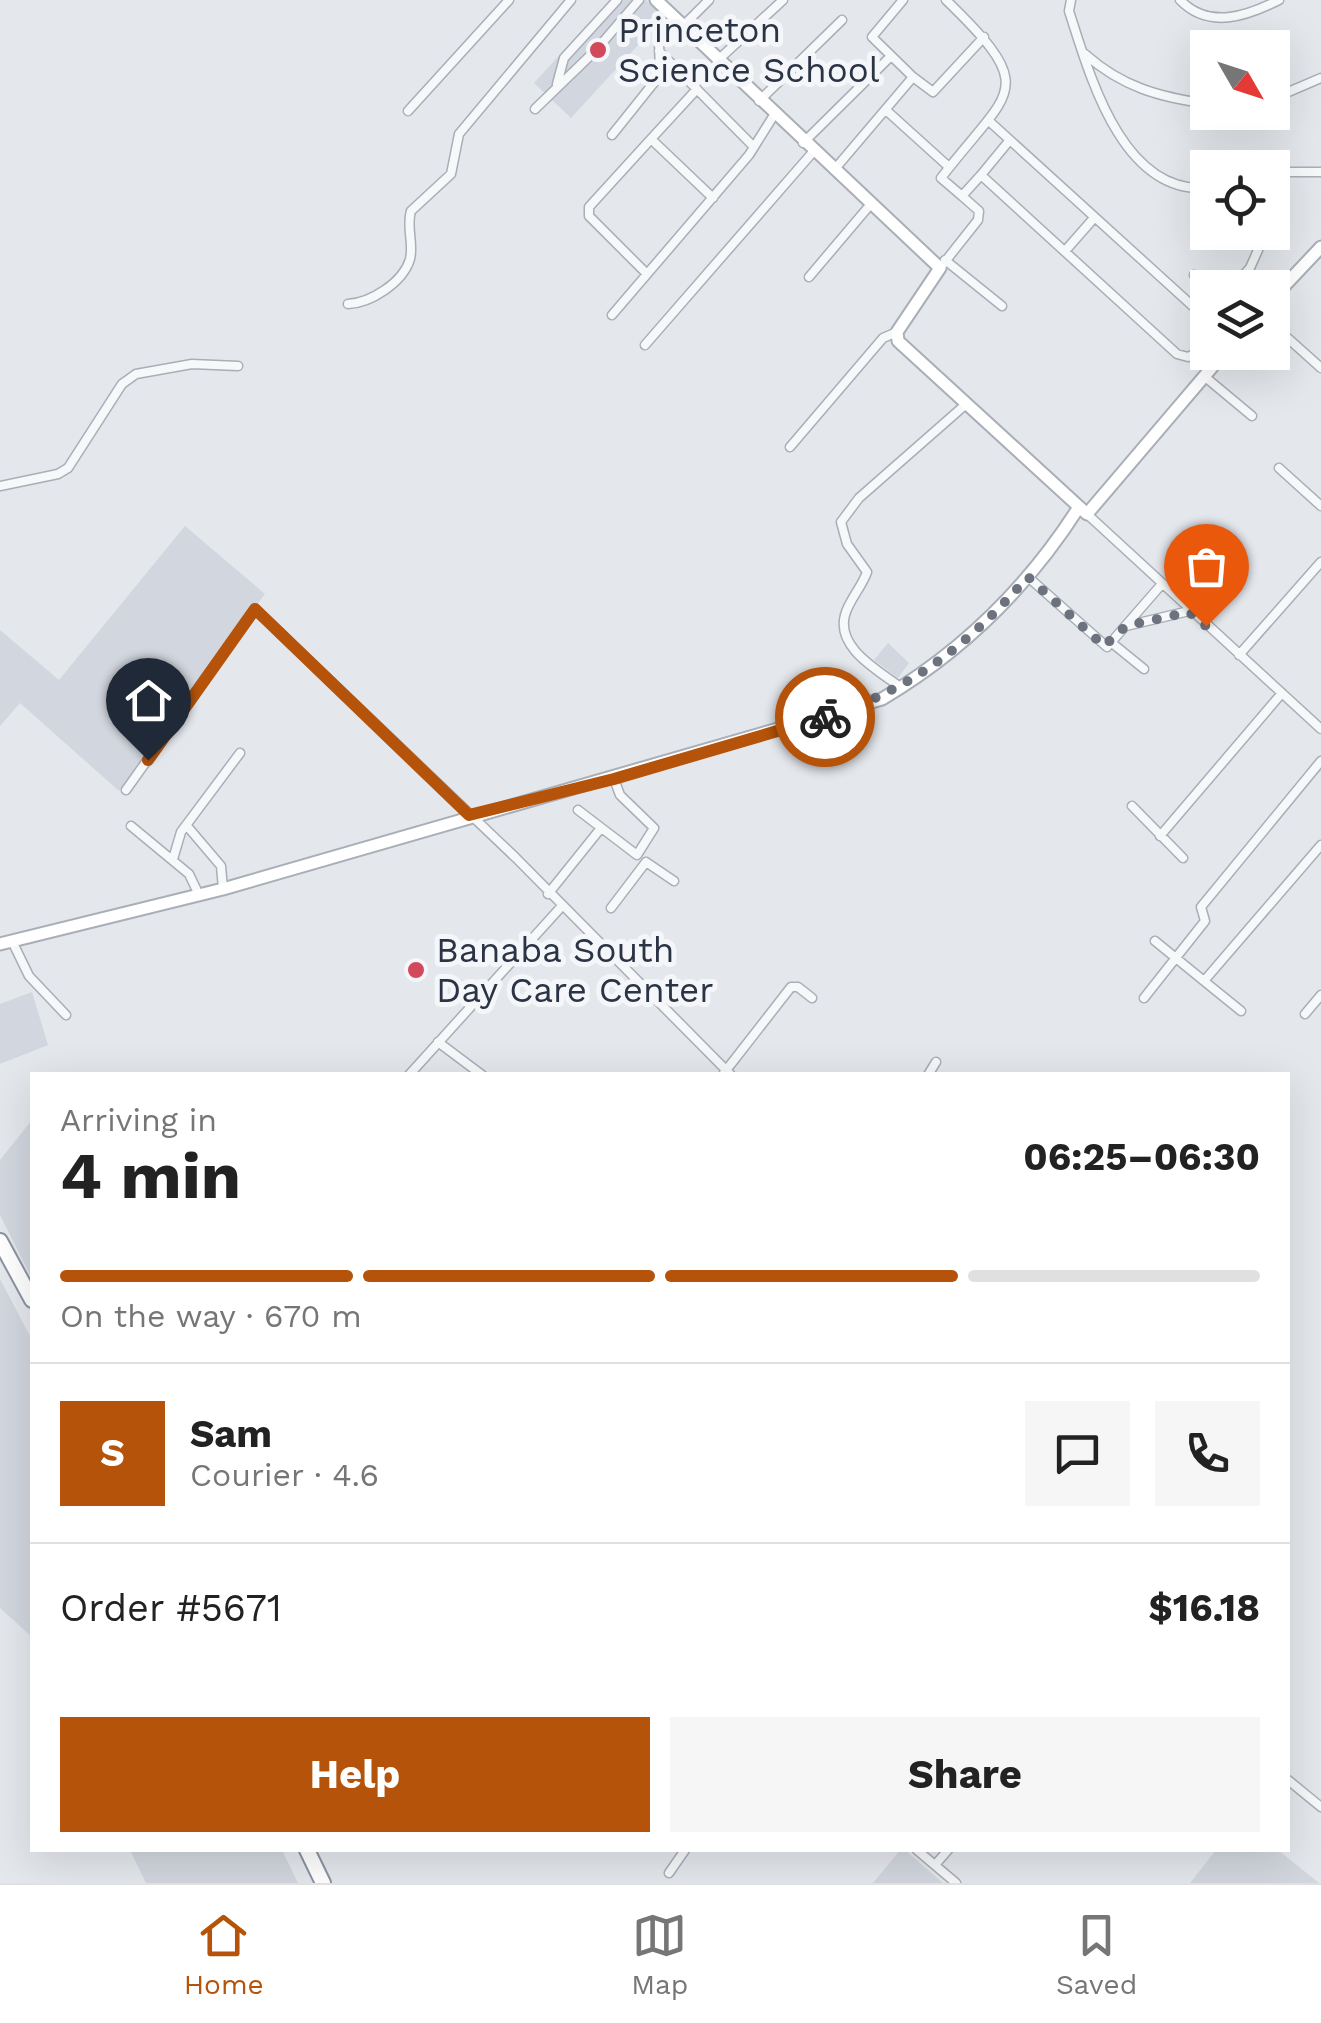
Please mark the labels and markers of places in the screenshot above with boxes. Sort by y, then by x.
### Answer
place label: Princeton Science School [618,9,880,91]
marker: Princeton Science School [587,39,609,61]
pin [1164,524,1249,627]
pin [106,658,191,761]
place label: Banaba South Day Care Center [436,929,714,1011]
marker: Banaba South Day Care Center [405,959,427,981]

